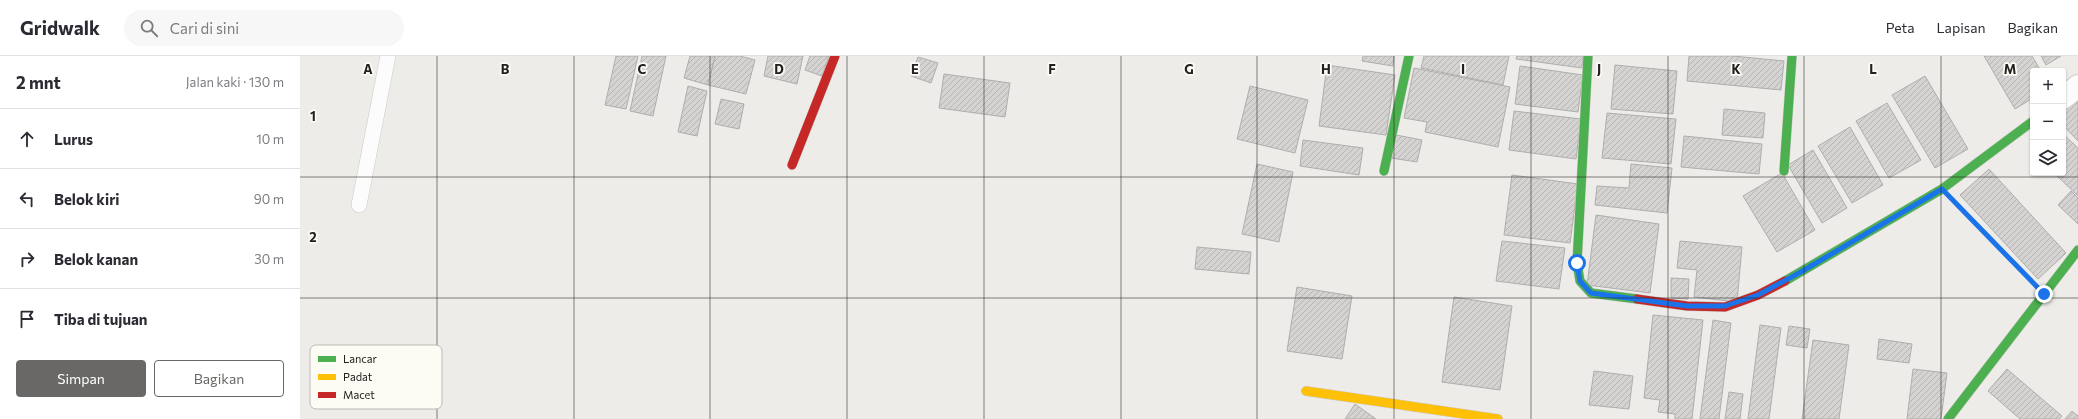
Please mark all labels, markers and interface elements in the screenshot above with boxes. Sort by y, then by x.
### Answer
search box [124,10,404,46]
text: Gridwalk [20,16,100,39]
icon: search [138,17,160,39]
text: Cari di sini [170,19,239,37]
text: Peta [1886,19,1915,36]
text: Lapisan [1937,19,1986,36]
text: Bagikan [2008,19,2058,36]
text: A [363,61,373,77]
text: B [501,61,510,77]
text: C [638,61,647,77]
text: D [774,61,784,77]
text: E [911,61,919,77]
text: F [1048,61,1056,77]
text: G [1184,61,1194,77]
text: H [1321,61,1331,77]
text: I [1461,61,1465,77]
text: J [1597,61,1601,77]
text: K [1731,61,1741,77]
text: L [1869,61,1877,77]
text: M [2004,61,2016,77]
map controls [2030,68,2066,176]
button: + [2030,68,2066,104]
text: 2 mnt [16,72,61,93]
text: Jalan kaki · 130 m [186,74,284,90]
button: − [2030,104,2066,140]
text: 1 [310,108,316,124]
icon: ahead [16,128,38,150]
text: Lurus [54,130,93,148]
text: 10 m [256,131,284,147]
button: layers [2030,140,2066,176]
icon: left [16,188,38,210]
text: Belok kiri [54,190,120,208]
text: 90 m [254,191,284,207]
text: 2 [309,229,317,245]
icon: right [16,248,38,270]
text: Belok kanan [54,250,138,268]
text: 30 m [254,251,284,267]
route start [1568,254,1586,272]
route end [2035,285,2053,303]
icon: arrive [16,308,38,330]
text: Tiba di tujuan [54,310,148,328]
legend [310,345,442,409]
text: Lancar [343,352,378,365]
button: Simpan [16,360,146,397]
button: Bagikan [154,360,284,397]
text: Padat [343,370,373,383]
text: Macet [343,388,375,401]

